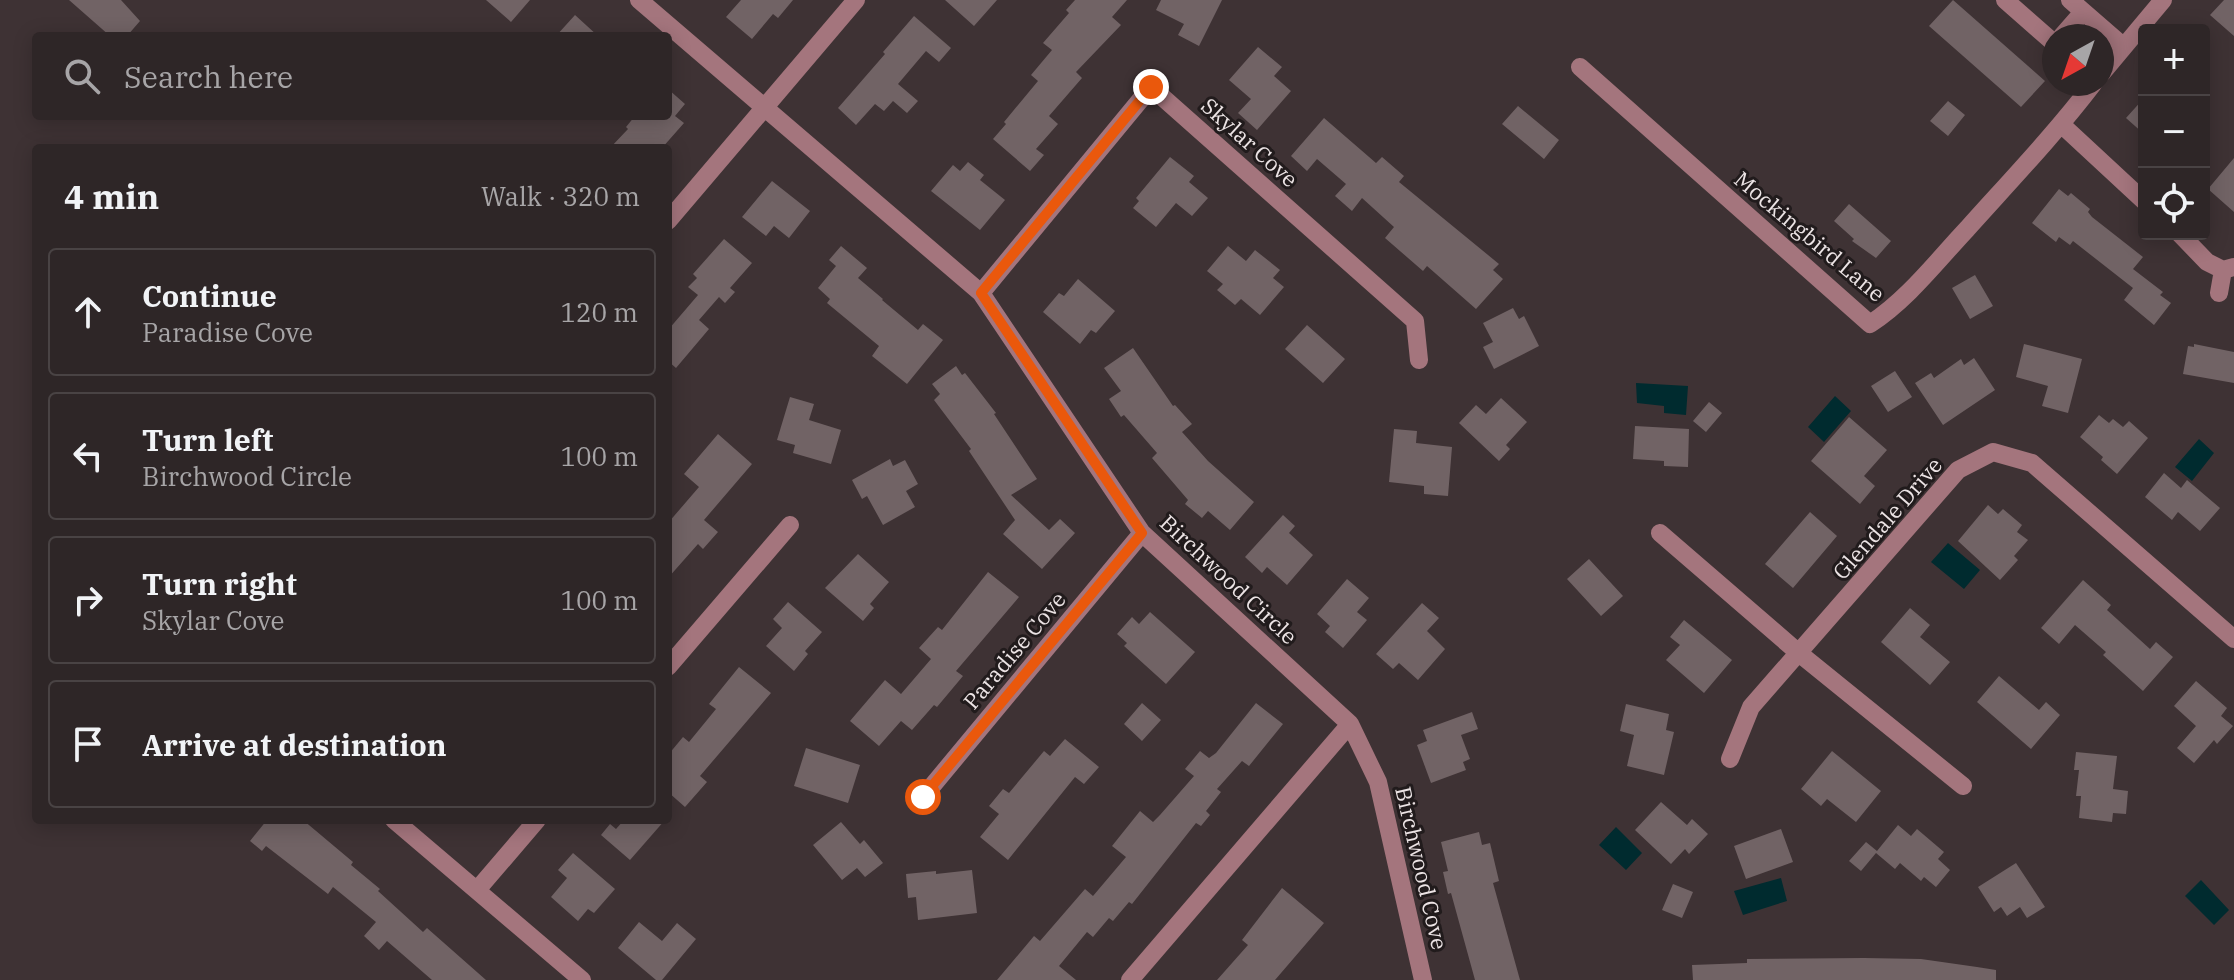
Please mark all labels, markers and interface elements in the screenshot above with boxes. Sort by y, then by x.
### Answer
north arrow [2042,24,2114,96]
map controls [2138,24,2210,240]
button: + [2138,24,2210,96]
search box [32,32,672,120]
icon: search [60,54,104,98]
text: Search here [124,57,293,96]
route end [1133,69,1169,105]
street label: Skylar Cove [1195,91,1305,193]
button: − [2138,96,2210,168]
street label: Mockingbird Lane [1729,164,1891,308]
button: locate [2138,168,2210,240]
text: 4 min [64,174,159,218]
text: Walk · 320 m [481,179,640,213]
text: Continue [142,276,277,315]
icon: ahead [66,290,110,334]
text: 120 m [560,295,638,329]
text: Paradise Cove [142,315,313,349]
text: Turn left [142,420,274,459]
icon: left [66,434,110,478]
text: 100 m [560,439,638,473]
street label: Glendale Drive [1826,451,1948,585]
text: Birchwood Circle [142,459,352,493]
street label: Birchwood Circle [1154,508,1304,650]
text: Turn right [142,564,297,603]
icon: right [66,578,110,622]
text: 100 m [560,583,638,617]
street label: Paradise Cove [956,585,1072,715]
text: Skylar Cove [142,603,284,637]
icon: arrive [66,722,110,766]
text: Arrive at destination [142,725,447,764]
route start [905,779,941,815]
street label: Birchwood Cove [1389,784,1455,952]

